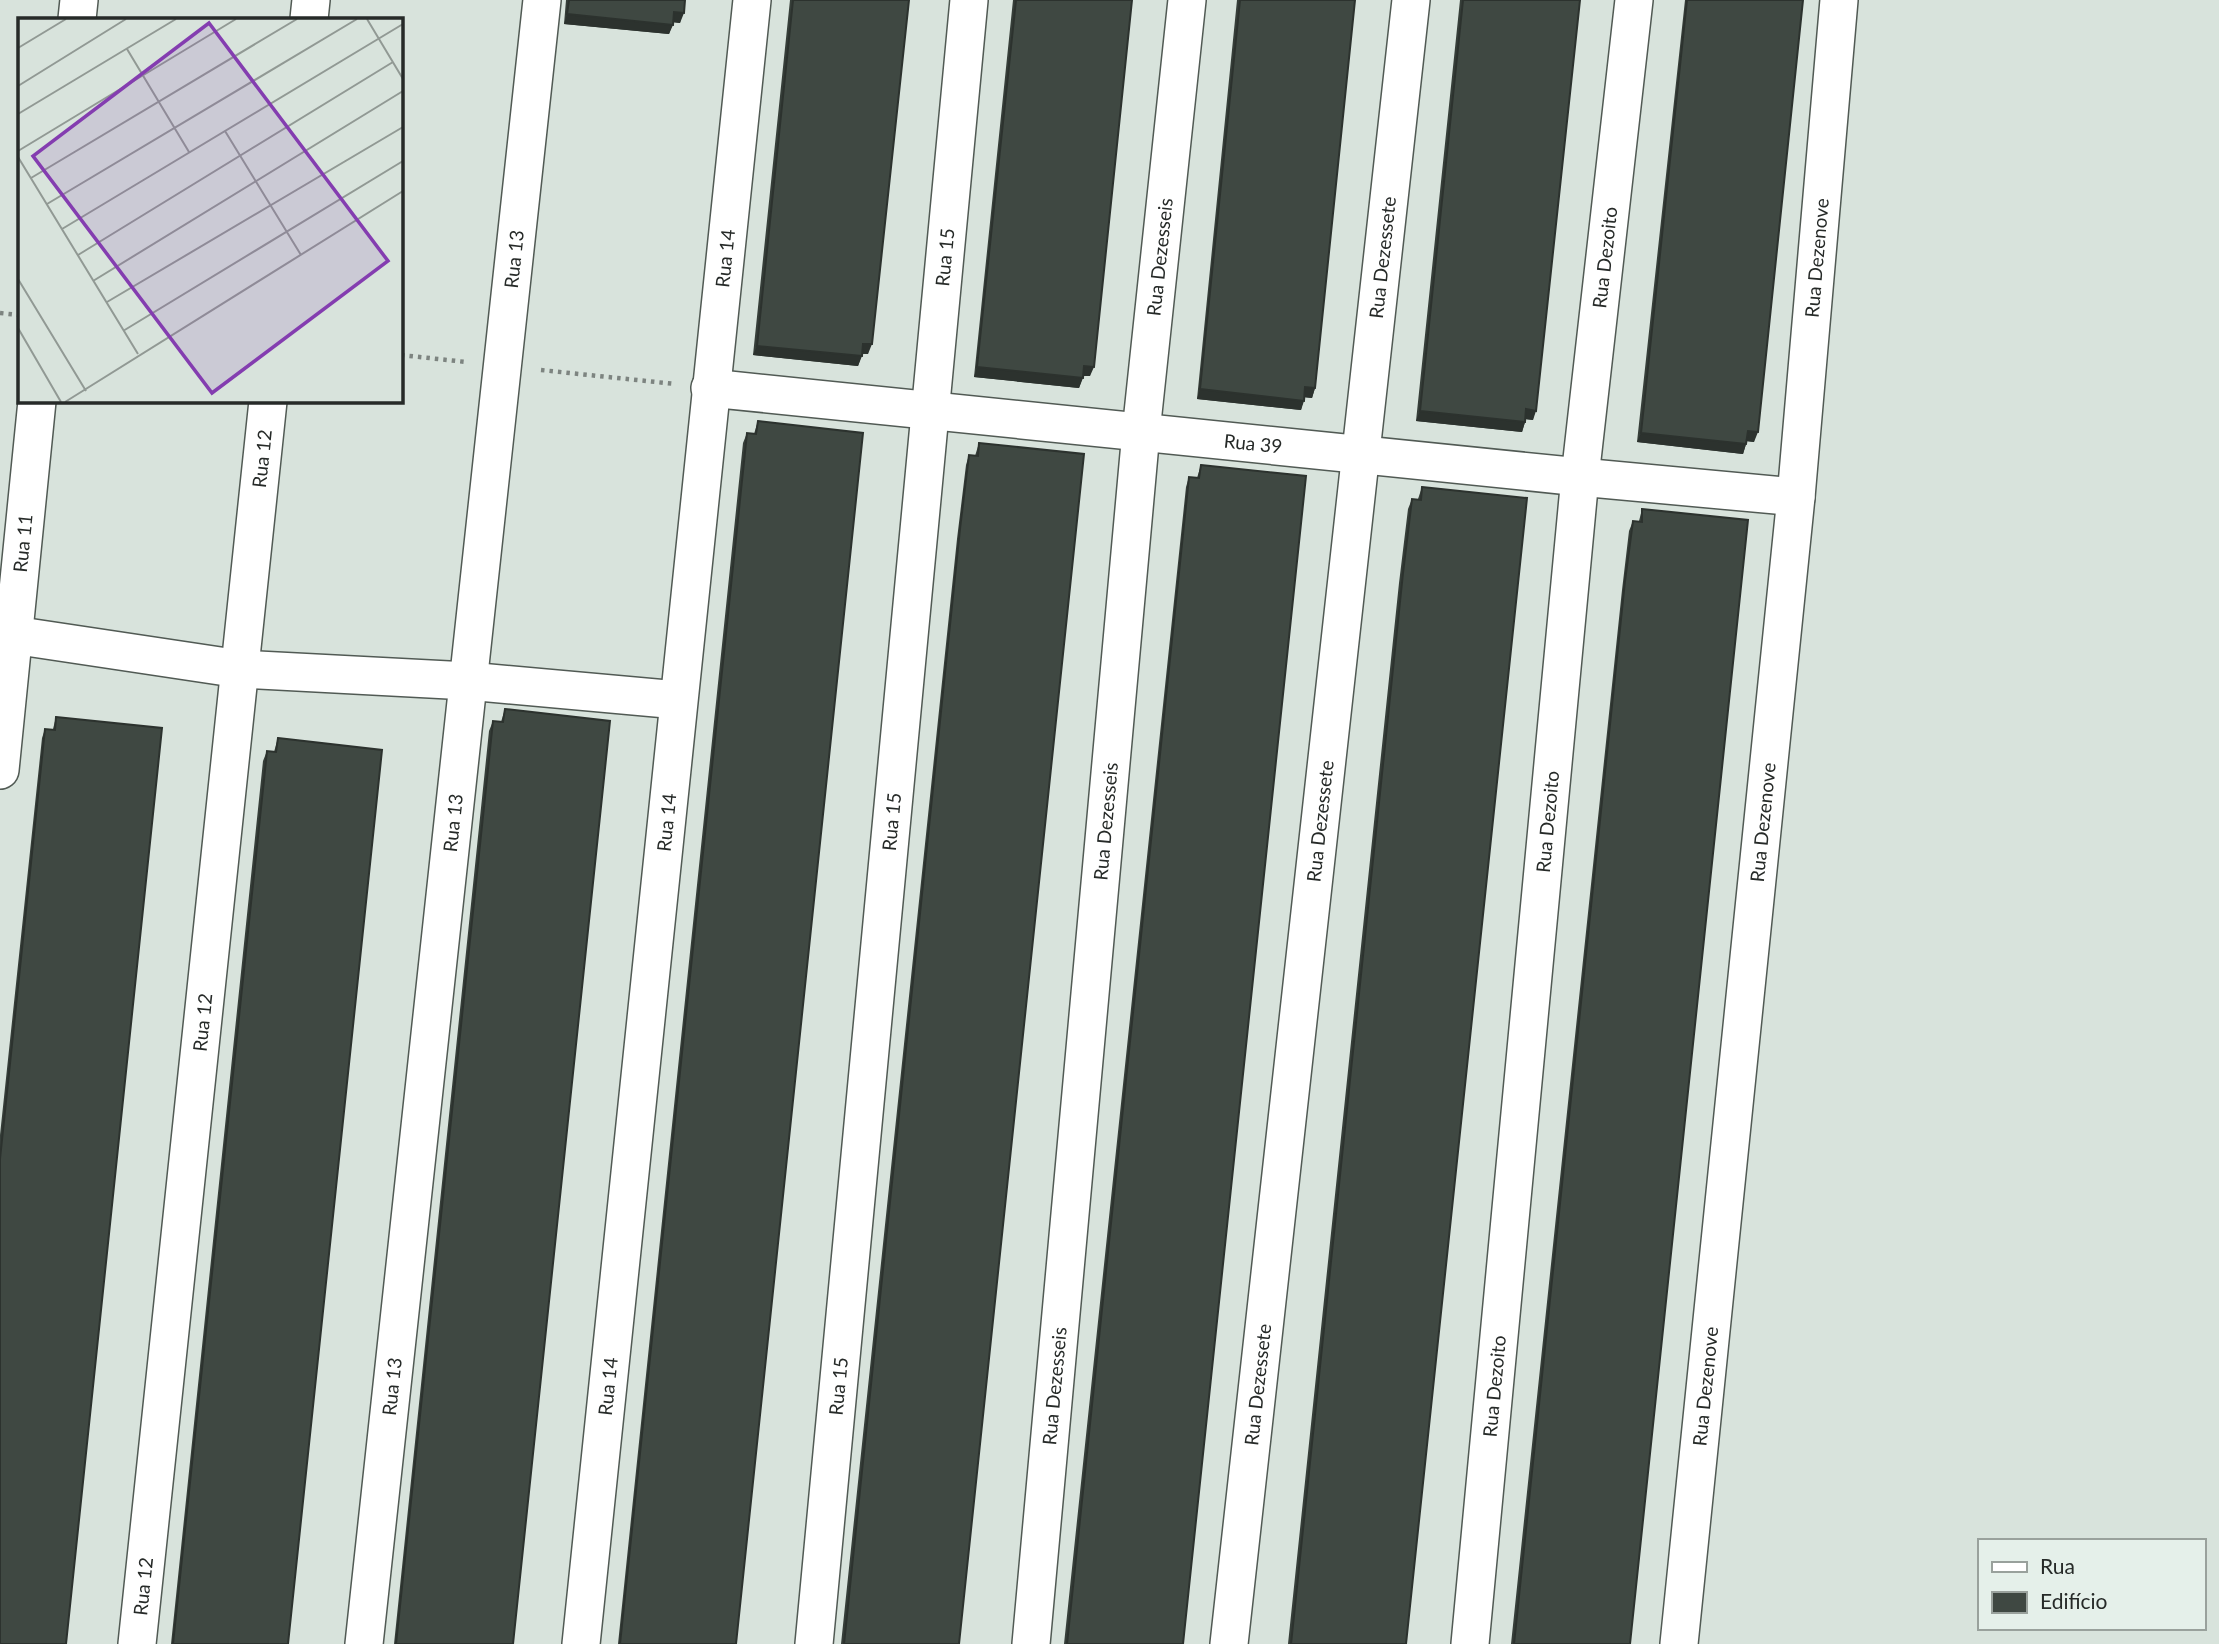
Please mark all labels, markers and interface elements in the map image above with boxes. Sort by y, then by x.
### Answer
inset map [18,18,402,402]
street label: Rua Dezessete [1364,195,1400,320]
street label: Rua Dezesseis [1141,197,1177,317]
street label: Rua Dezenove [1800,197,1833,319]
street label: Rua Dezoito [1587,205,1622,310]
street label: Rua 15 [930,227,958,287]
street label: Rua 14 [710,228,739,289]
street label: Rua 13 [499,229,528,289]
street label: Rua 12 [247,428,276,489]
street label: Rua 39 [1223,429,1283,457]
street label: Rua 11 [8,513,37,573]
street label: Rua Dezessete [1301,759,1338,883]
street label: Rua Dezesseis [1088,761,1122,881]
street label: Rua Dezenove [1745,761,1780,883]
street label: Rua Dezoito [1531,770,1563,874]
street label: Rua 15 [877,791,905,852]
street label: Rua 13 [438,792,467,853]
street label: Rua 14 [651,792,680,853]
street label: Rua 12 [188,992,217,1053]
street label: Rua Dezessete [1239,1322,1275,1447]
street label: Rua Dezenove [1687,1325,1722,1447]
street label: Rua Dezesseis [1037,1326,1071,1446]
street label: Rua Dezoito [1478,1334,1510,1438]
street label: Rua 13 [377,1356,406,1417]
street label: Rua 14 [593,1356,622,1417]
street label: Rua 15 [824,1356,852,1416]
legend [1978,1539,2205,1630]
text: Rua [2040,1553,2075,1578]
street label: Rua 12 [128,1556,157,1617]
text: Edifício [2040,1588,2108,1613]

